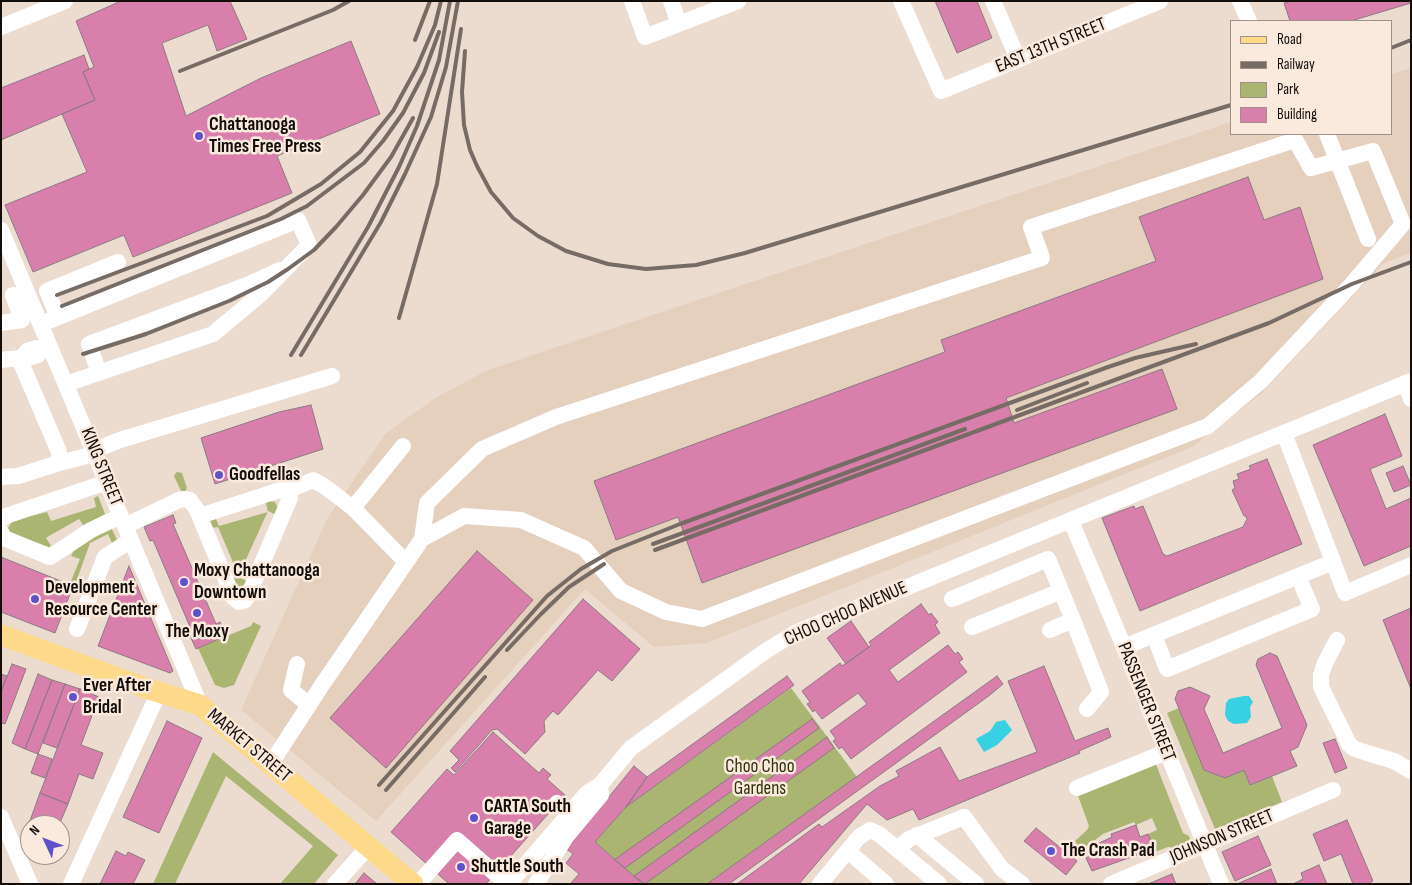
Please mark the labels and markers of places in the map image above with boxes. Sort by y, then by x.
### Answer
place label: Chattanooga Times Free Press [209,114,321,158]
marker: Chattanooga Times Free Press [193,130,205,142]
place label: Goodfellas [229,464,300,486]
marker: Goodfellas [213,469,225,481]
place label: Moxy Chattanooga Downtown [194,560,320,604]
marker: Moxy Chattanooga Downtown [178,576,190,588]
place label: Development Resource Center [45,577,157,621]
marker: Development Resource Center [29,593,41,605]
marker: The Moxy [191,607,203,619]
place label: The Moxy [165,621,229,643]
place label: Ever After Bridal [83,675,151,719]
marker: Ever After Bridal [67,691,79,703]
place label: CARTA South Garage [484,796,571,840]
marker: CARTA South Garage [468,812,480,824]
place label: The Crash Pad [1061,840,1155,862]
marker: The Crash Pad [1045,845,1057,857]
place label: Shuttle South [471,856,564,878]
marker: Shuttle South [455,861,467,873]

